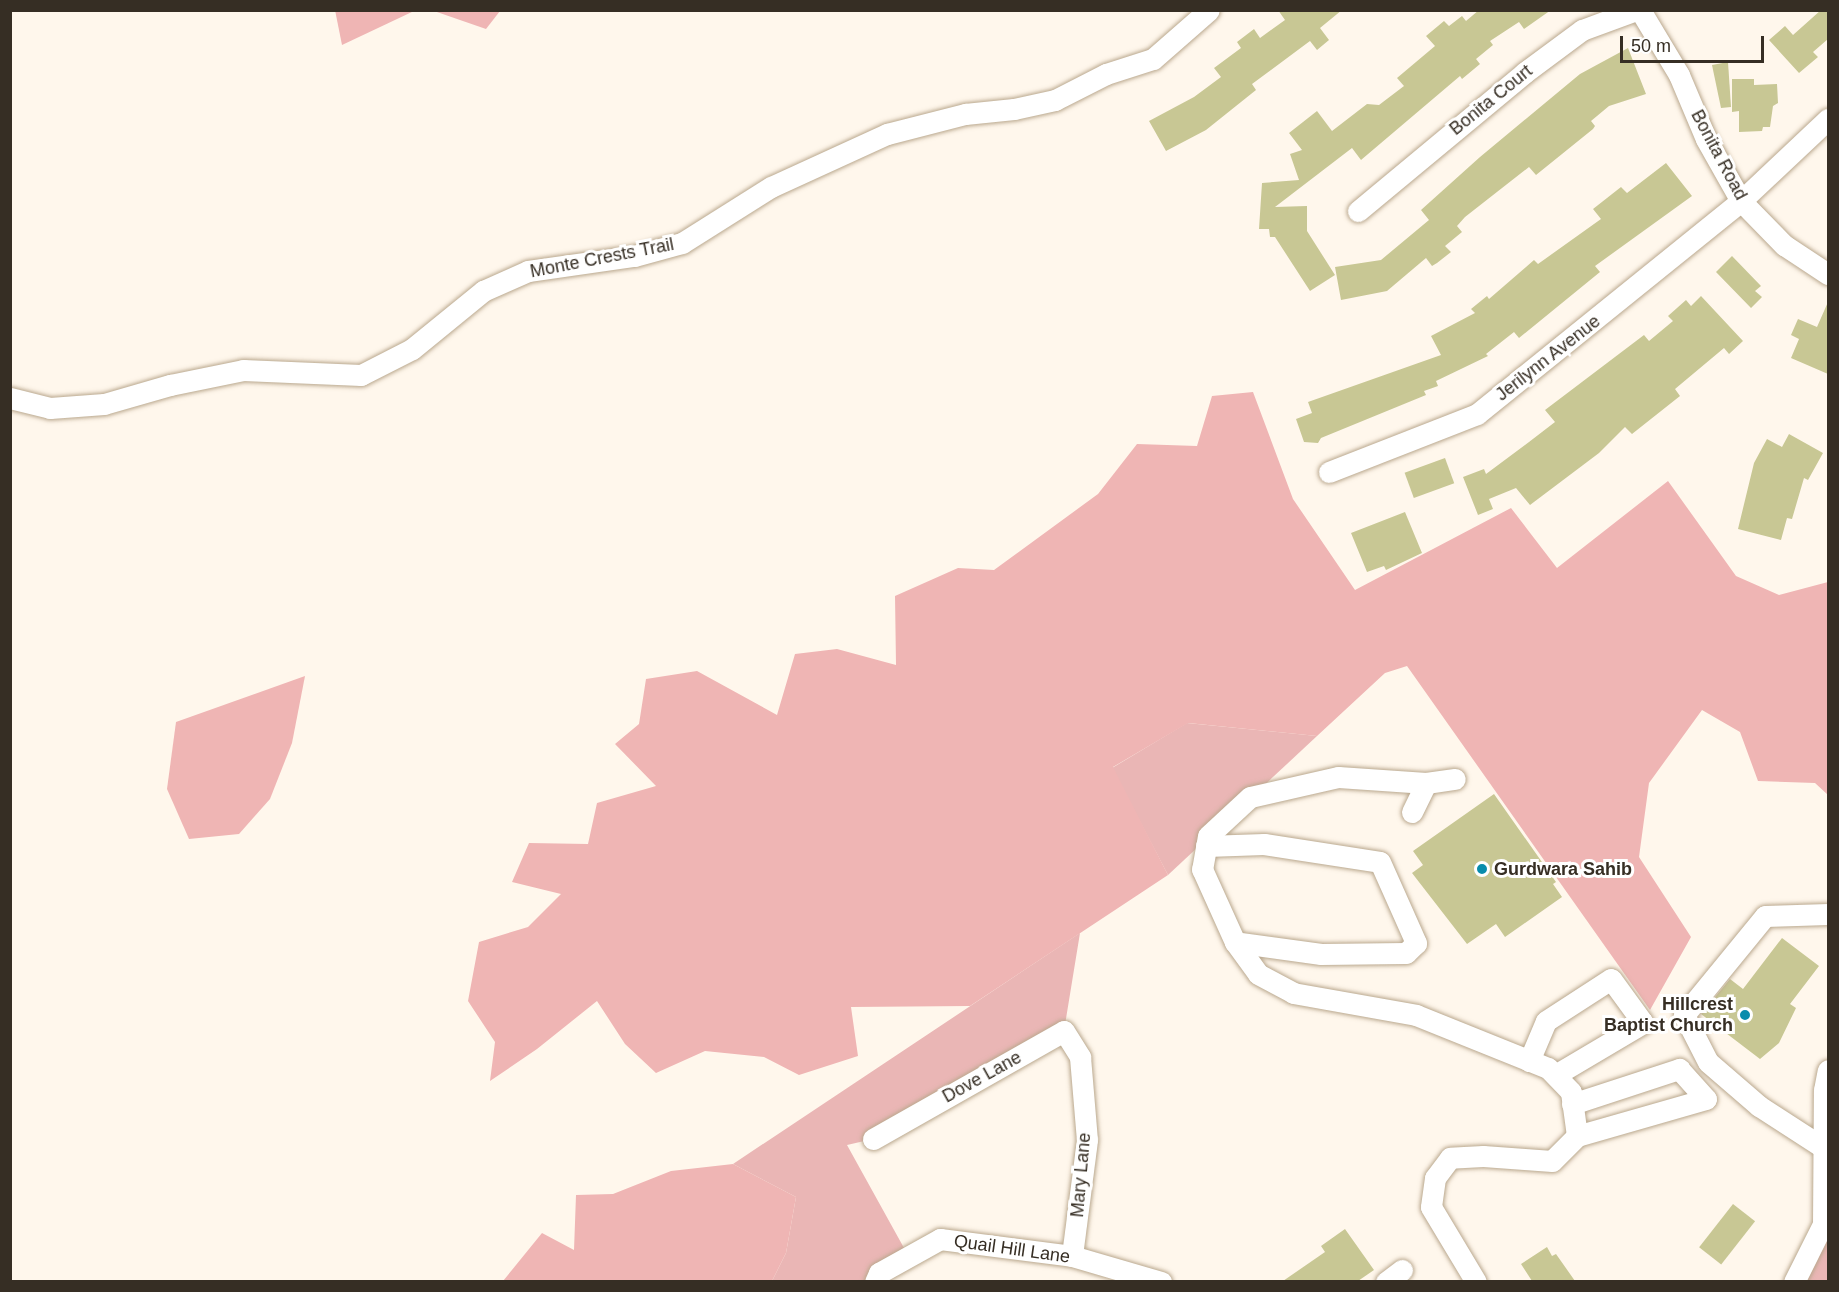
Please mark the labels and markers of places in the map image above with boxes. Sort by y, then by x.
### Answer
place label: Gurdwara Sahib [1494,858,1632,880]
marker: Gurdwara Sahib [1475,862,1489,876]
place label: Hillcrest Baptist Church [1604,994,1733,1036]
marker: Hillcrest Baptist Church [1738,1008,1752,1022]

